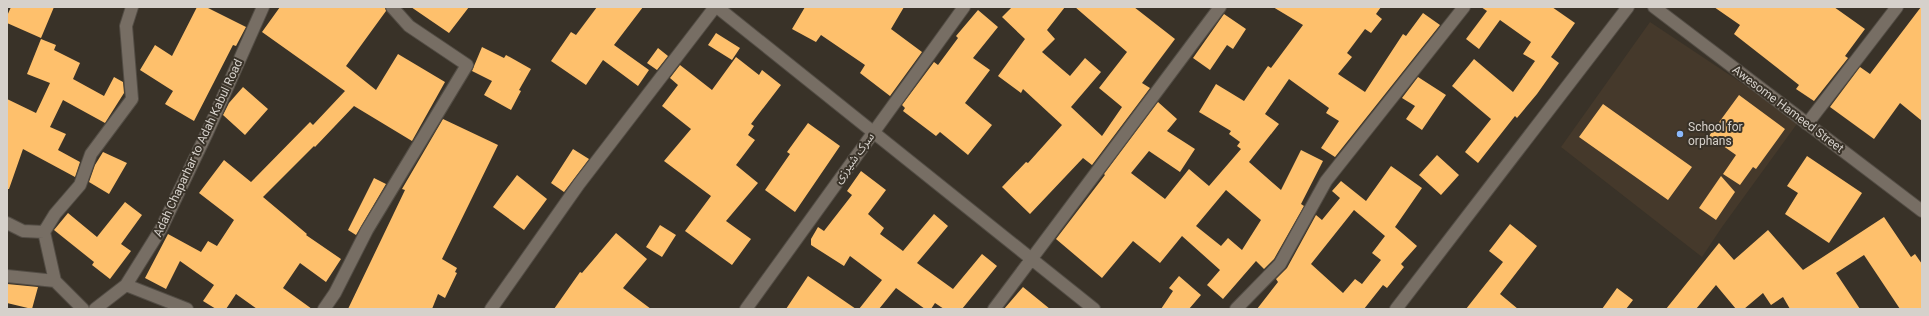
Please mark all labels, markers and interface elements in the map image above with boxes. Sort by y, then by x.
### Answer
street label: Adah Chaparhar to Adah Kabul Road [151,57,245,239]
street label: Awesome Hameed Street [1730,63,1846,155]
place label: School for orphans [1688,120,1743,148]
marker: School for orphans [1675,129,1685,139]
street label: سرک شیرزی [831,130,877,186]

